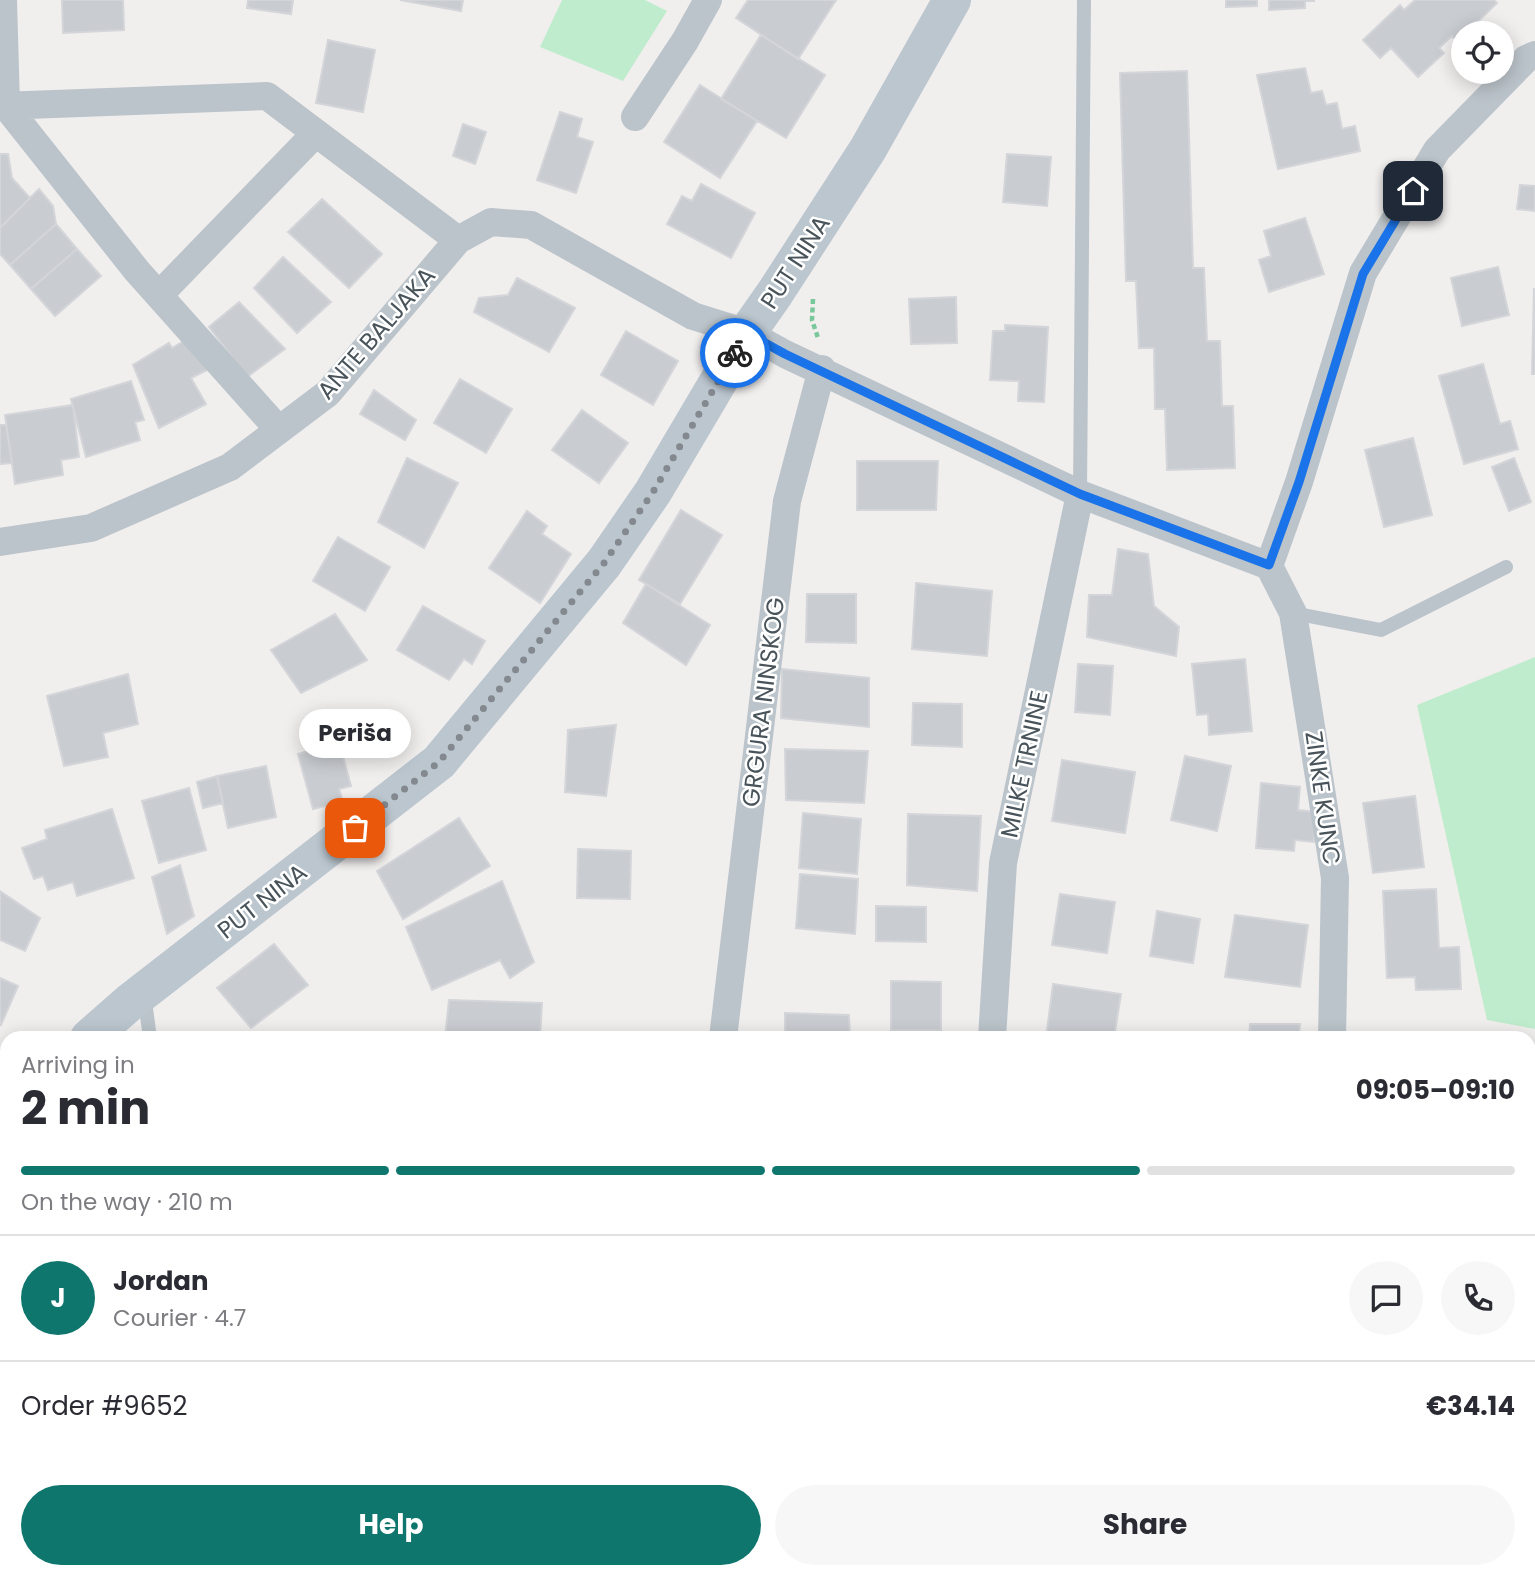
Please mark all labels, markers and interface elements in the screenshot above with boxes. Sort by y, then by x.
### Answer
map controls [1451,21,1514,84]
button: locate [1451,21,1514,84]
pin [1383,161,1443,221]
icon: home [1394,172,1432,210]
street label: PUT NINA [752,209,838,315]
street label: ANTE BALJAKA [309,260,443,406]
courier [700,318,770,388]
icon: bike [716,334,754,372]
street label: GRGURA NINSKOG [734,595,792,809]
street label: MILKE TRNINE [992,687,1056,841]
callout: Periša [299,709,411,758]
text: Periša [318,717,392,749]
street label: ZINKE KUNC [1297,729,1349,867]
pin [325,798,385,858]
icon: bag [336,809,374,847]
street label: PUT NINA [210,856,314,946]
text: Arriving in [21,1049,135,1081]
text: 09:05–09:10 [1356,1072,1515,1108]
text: 2 min [21,1076,150,1140]
text: On the way · 210 m [21,1186,233,1218]
button: chat [1349,1261,1423,1335]
button: phone [1441,1261,1515,1335]
text: Jordan [113,1263,209,1299]
text: J [50,1280,66,1316]
text: Courier · 4.7 [113,1302,246,1334]
text: Order #9652 [21,1388,187,1424]
text: €34.14 [1426,1388,1515,1424]
button: Help [21,1485,761,1565]
button: Share [775,1485,1515,1565]

